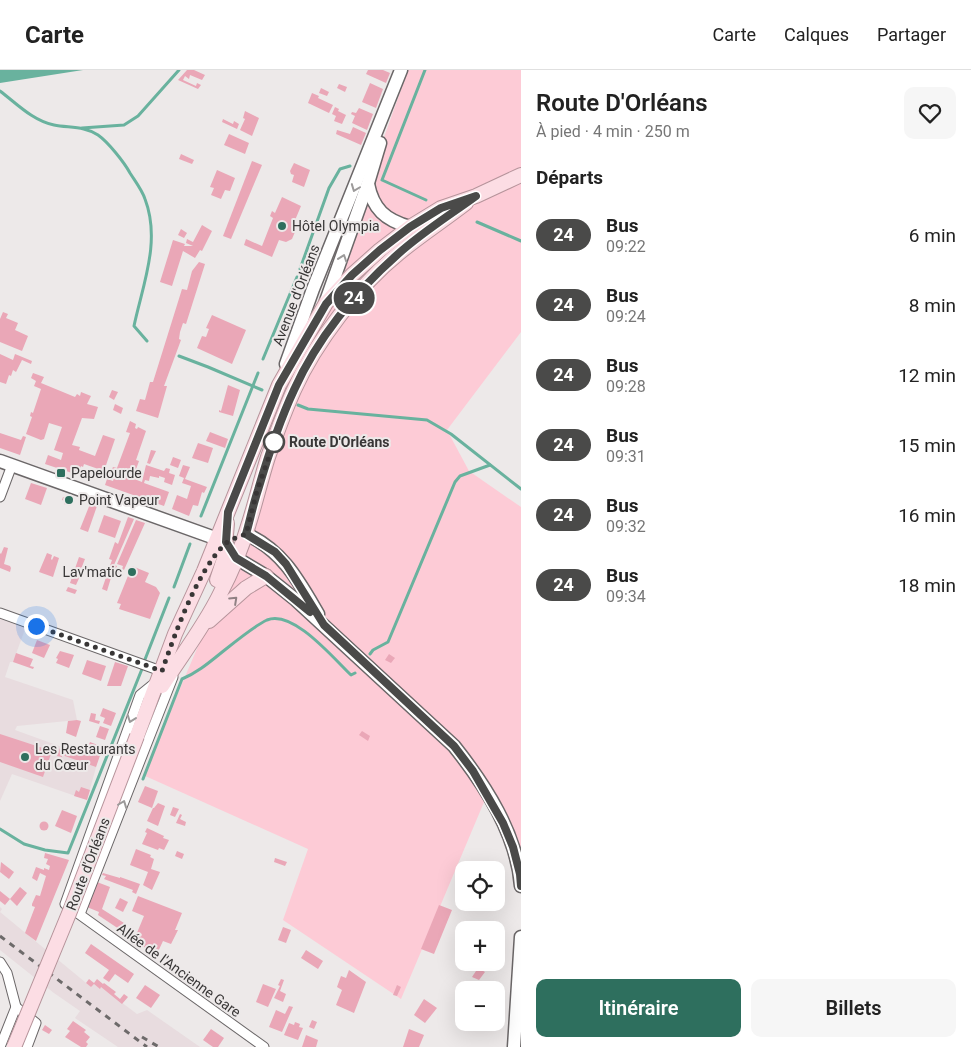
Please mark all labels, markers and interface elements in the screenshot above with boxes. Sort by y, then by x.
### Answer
text: Carte [25,21,84,49]
text: Carte [713,24,756,45]
text: Calques [784,24,849,45]
text: Partager [877,24,946,45]
button: heart [904,87,956,139]
text: Route D'Orléans [536,89,708,117]
text: À pied · 4 min · 250 m [536,122,690,141]
text: Départs [536,166,603,189]
one-way arrow [350,183,361,192]
text: Bus [606,214,639,237]
place label: Hôtel Olympia [292,218,380,234]
marker: Hôtel Olympia [276,220,288,232]
text: 24 [553,224,574,245]
text: 6 min [909,224,956,247]
text: 09:22 [606,237,646,256]
street label: Avenue d'Orléans [269,242,323,348]
one-way arrow [337,254,347,263]
line badge: 24 [332,282,376,314]
text: Bus [606,284,639,307]
text: 24 [344,287,364,308]
text: 24 [553,294,574,315]
text: 8 min [909,294,956,317]
text: 09:24 [606,307,646,326]
text: Bus [606,354,639,377]
text: 24 [553,364,574,385]
text: 12 min [898,364,956,387]
text: 09:28 [606,377,646,396]
text: Bus [606,424,639,447]
marker: Route D'Orléans [263,431,285,453]
place label: Route D'Orléans [289,434,389,450]
text: 24 [553,434,574,455]
text: 15 min [898,434,956,457]
text: 09:31 [606,447,646,466]
place label: Papelourde [71,465,142,481]
marker: Papelourde [55,467,67,479]
place label: Point Vapeur [79,492,159,508]
marker: Point Vapeur [63,494,75,506]
text: Bus [606,494,639,517]
text: 24 [553,504,574,525]
text: 16 min [898,504,956,527]
text: 09:32 [606,517,646,536]
place label: Lav'matic [63,564,122,580]
text: Bus [606,564,639,587]
marker: Lav'matic [126,566,138,578]
text: 24 [553,574,574,595]
text: 18 min [898,574,956,597]
text: 09:34 [606,587,646,606]
one-way arrow [228,597,237,606]
your location [24,614,49,639]
one-way arrow [127,714,137,722]
place label: Les Restaurants du Cœur [35,741,135,773]
marker: Les Restaurants du Cœur [19,751,31,763]
one-way arrow [117,800,128,809]
street label: Route d'Orléans [63,815,113,913]
map controls [455,861,505,1031]
button: locate [455,861,505,911]
street label: Allée de l'Ancienne Gare [114,920,244,1020]
button: + [455,921,505,971]
button: Itinéraire [536,979,741,1037]
button: Billets [751,979,956,1037]
button: − [455,981,505,1031]

